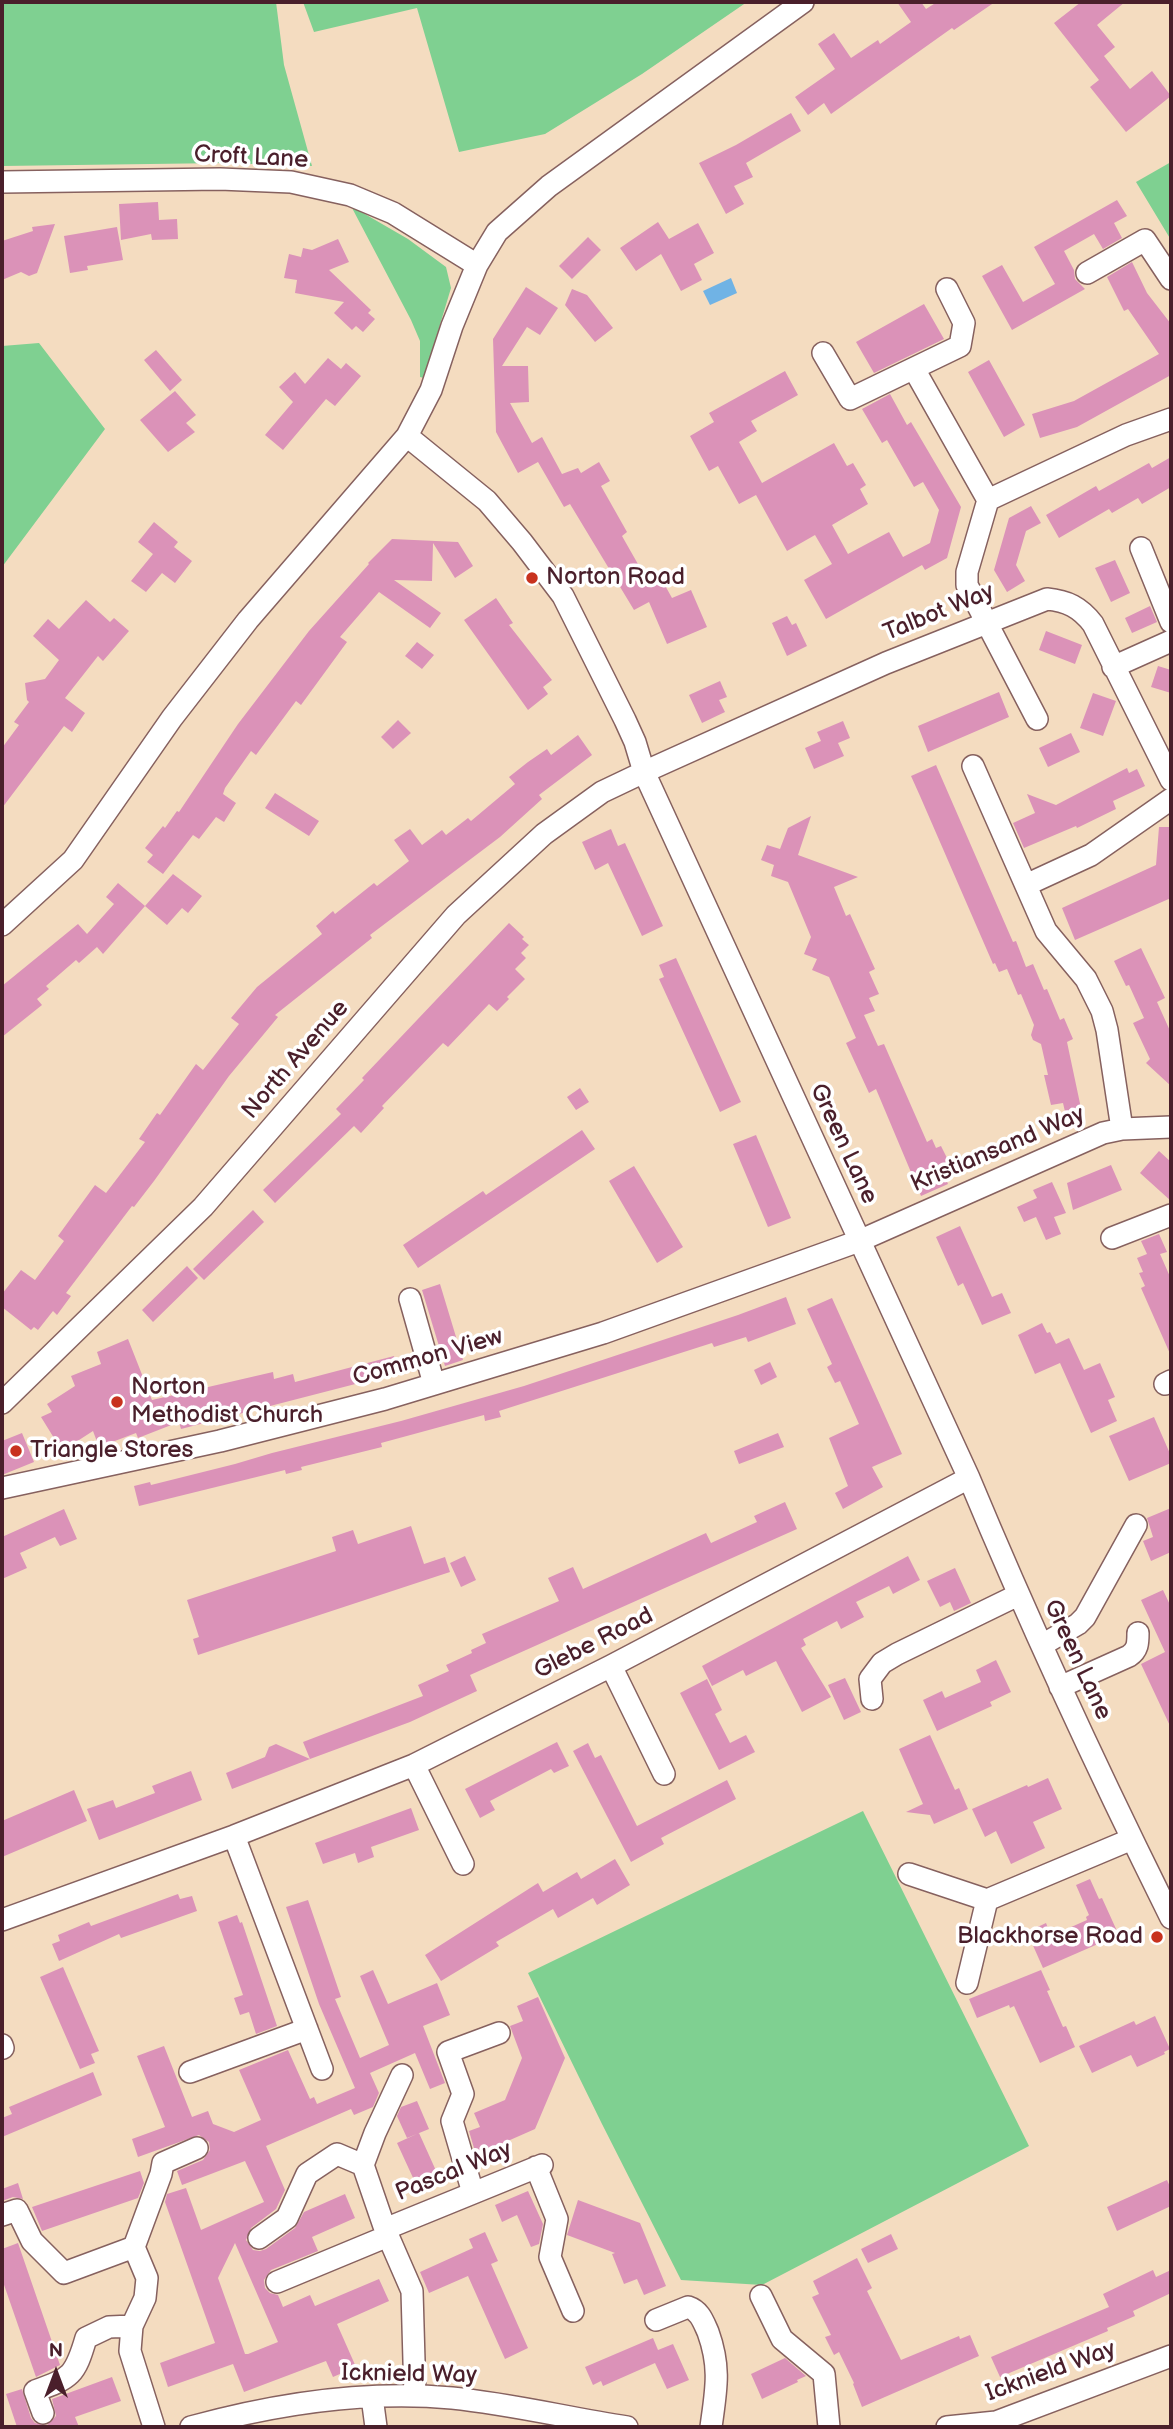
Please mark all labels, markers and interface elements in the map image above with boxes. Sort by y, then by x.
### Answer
street label: Croft Lane [193,141,309,175]
place label: Norton Road [546,564,685,592]
marker: Norton Road [524,570,540,586]
street label: Talbot Way [880,578,998,648]
street label: North Avenue [236,995,356,1125]
street label: Green Lane [803,1079,883,1209]
street label: Kristiansand Way [907,1100,1089,1200]
street label: Common View [350,1323,506,1393]
place label: Norton Methodist Church [131,1374,323,1430]
marker: Norton Methodist Church [109,1394,125,1410]
place label: Triangle Stores [30,1437,193,1465]
marker: Triangle Stores [8,1443,24,1459]
street label: Green Lane [1037,1595,1117,1725]
street label: Glebe Road [530,1602,658,1686]
place label: Blackhorse Road [957,1923,1143,1951]
marker: Blackhorse Road [1149,1929,1165,1945]
street label: Pascal Way [392,2136,516,2208]
street label: Icknield Way [982,2335,1120,2409]
north arrow [21,2338,91,2408]
text: N [49,2340,63,2363]
street label: Icknield Way [341,2359,477,2391]

